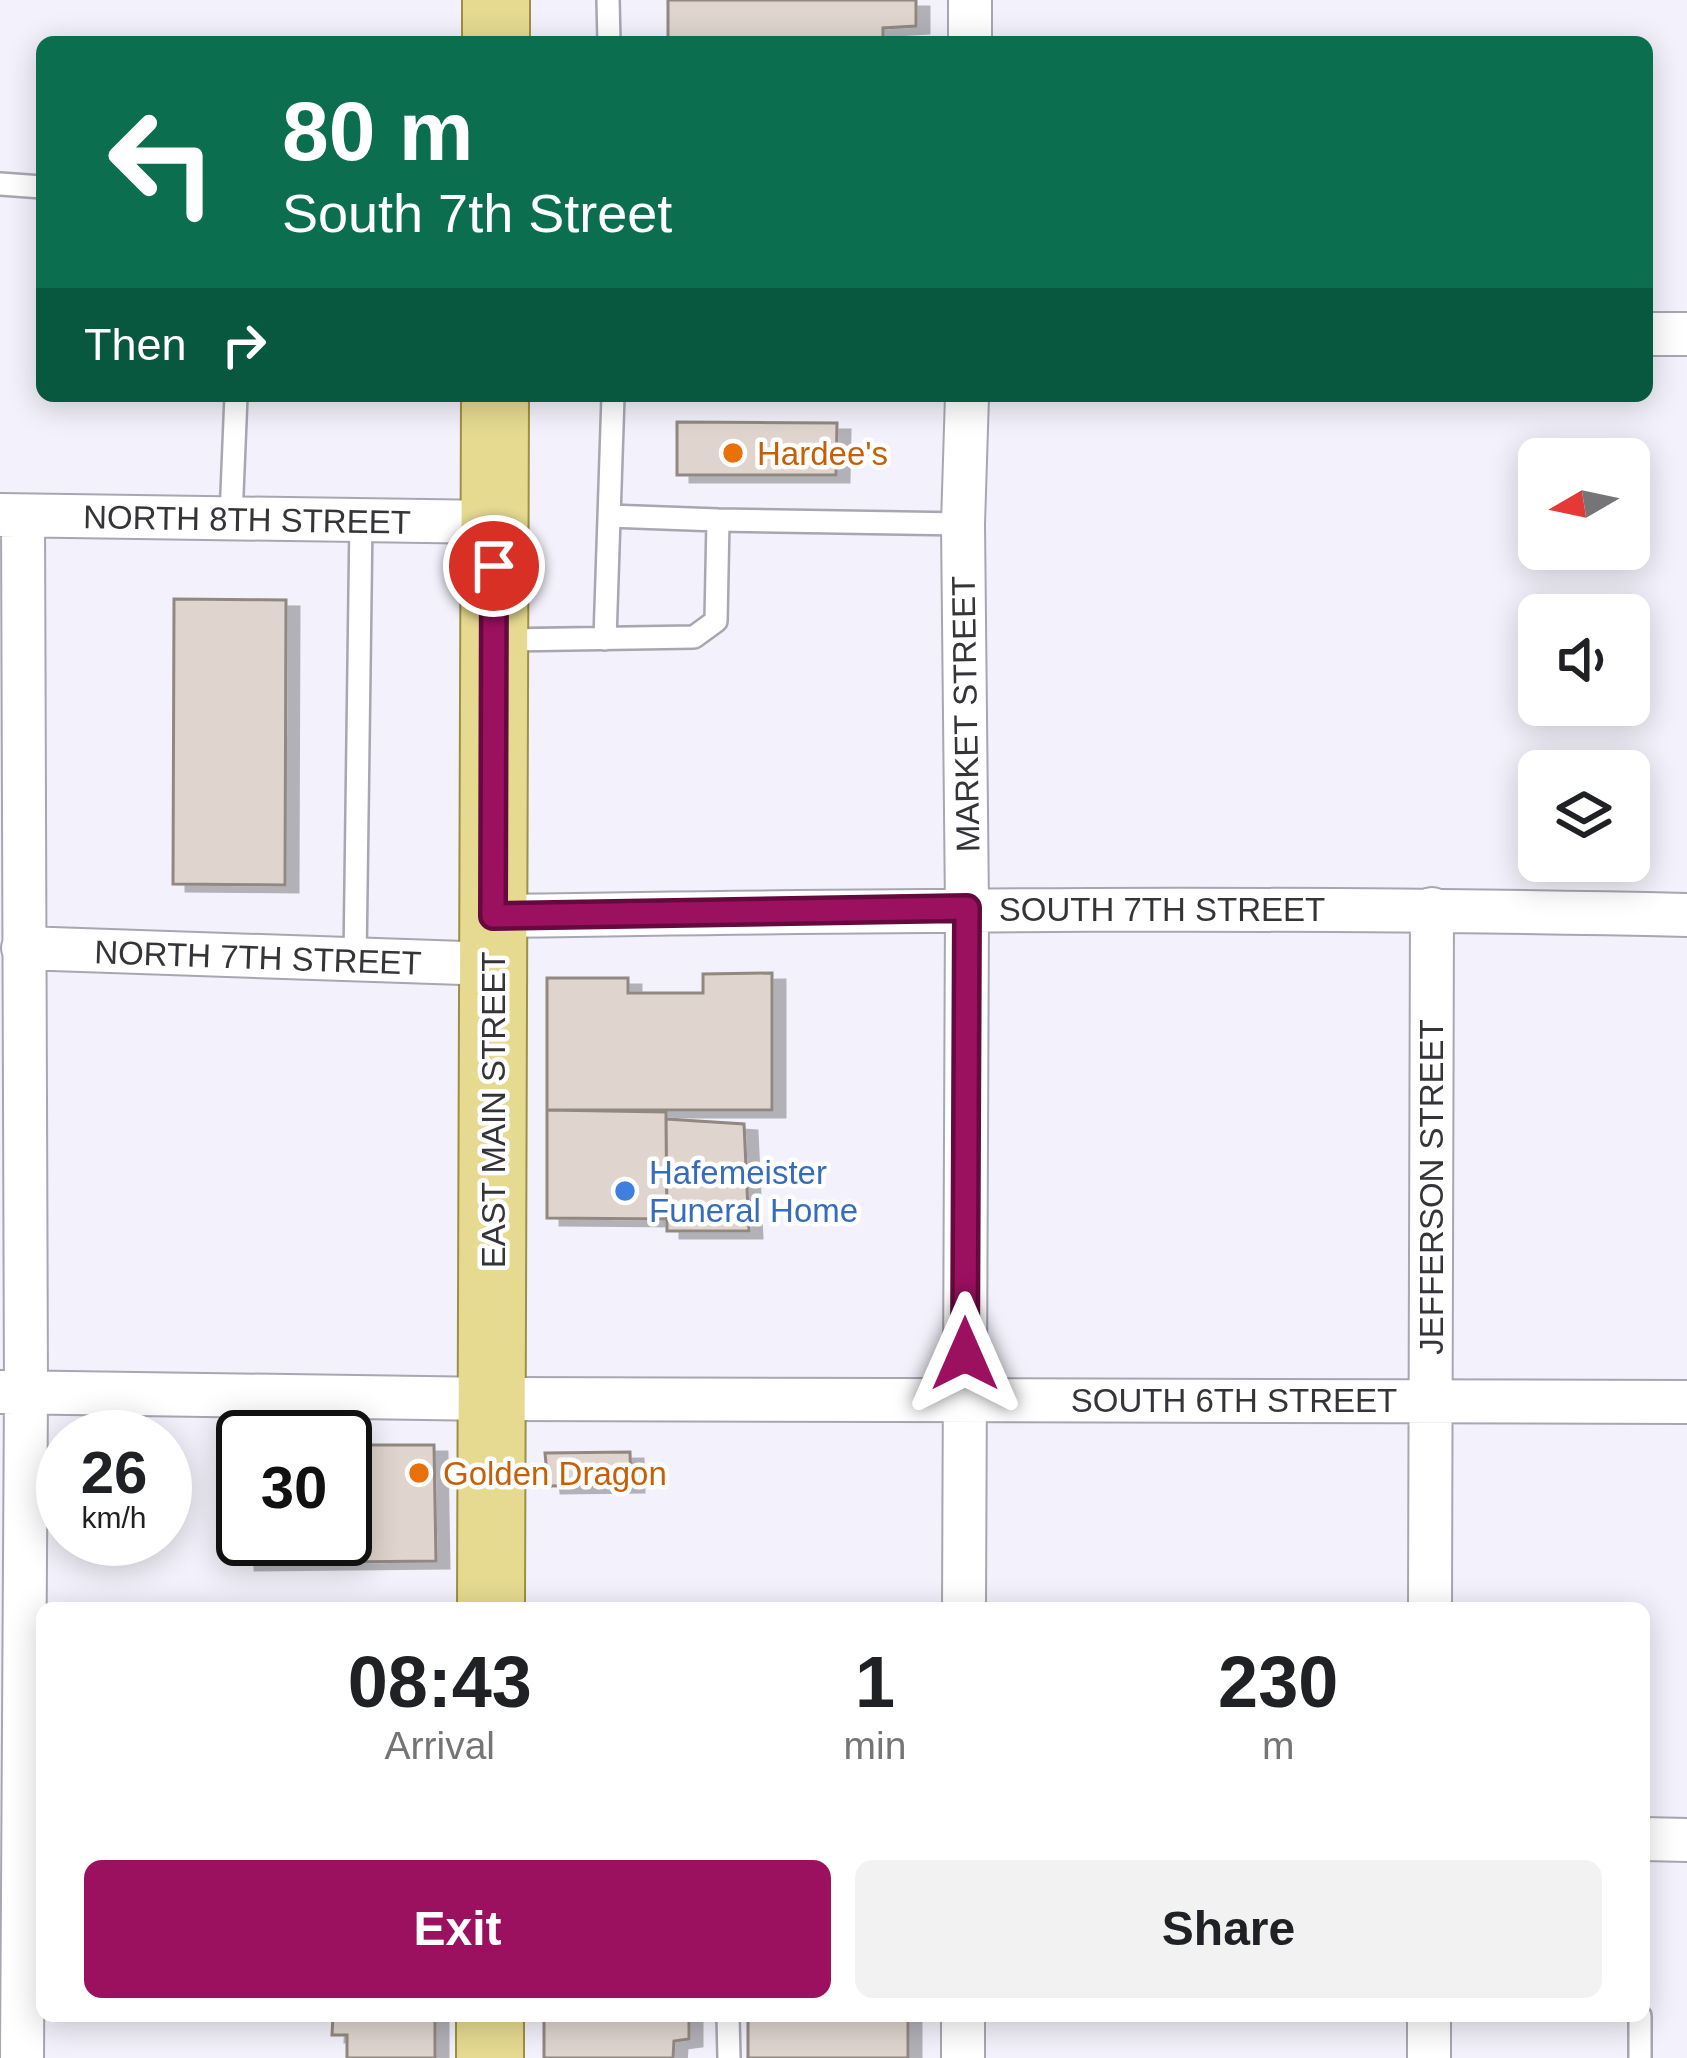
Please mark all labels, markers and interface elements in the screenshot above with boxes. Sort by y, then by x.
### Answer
icon: left [84,84,240,240]
text: 80 m [282,84,473,178]
text: South 7th Street [282,183,672,243]
icon: right [211,312,277,378]
text: Then [84,319,187,370]
place label: Hardee's [757,435,888,472]
north arrow [1518,438,1650,570]
map controls [1518,438,1650,882]
marker: Hardee's [720,440,746,466]
street label: NORTH 8TH STREET [83,498,411,541]
pin [443,515,545,617]
icon: arrive [461,533,527,599]
street label: MARKET STREET [945,576,986,852]
button: sound [1518,594,1650,726]
button: layers [1518,750,1650,882]
street label: SOUTH 7TH STREET [999,891,1325,928]
street label: NORTH 7TH STREET [94,933,422,982]
street label: EAST MAIN STREET [475,952,512,1268]
street label: JEFFERSON STREET [1413,1019,1450,1355]
place label: Hafemeister Funeral Home [649,1154,858,1229]
marker: Hafemeister Funeral Home [612,1178,638,1204]
position arrow [902,1291,1028,1417]
street label: SOUTH 6TH STREET [1071,1382,1397,1419]
speed limit sign: 30 [216,1410,372,1566]
text: 26 [81,1439,147,1506]
place label: Golden Dragon [443,1455,667,1492]
marker: Golden Dragon [406,1460,432,1486]
text: km/h [81,1501,147,1534]
text: 08:43 [348,1642,532,1722]
text: 1 [855,1642,895,1722]
text: 230 [1218,1642,1338,1722]
text: Arrival [385,1724,495,1767]
text: min [844,1724,906,1767]
text: m [1262,1724,1294,1767]
button: Exit [84,1860,831,1998]
button: Share [855,1860,1602,1998]

